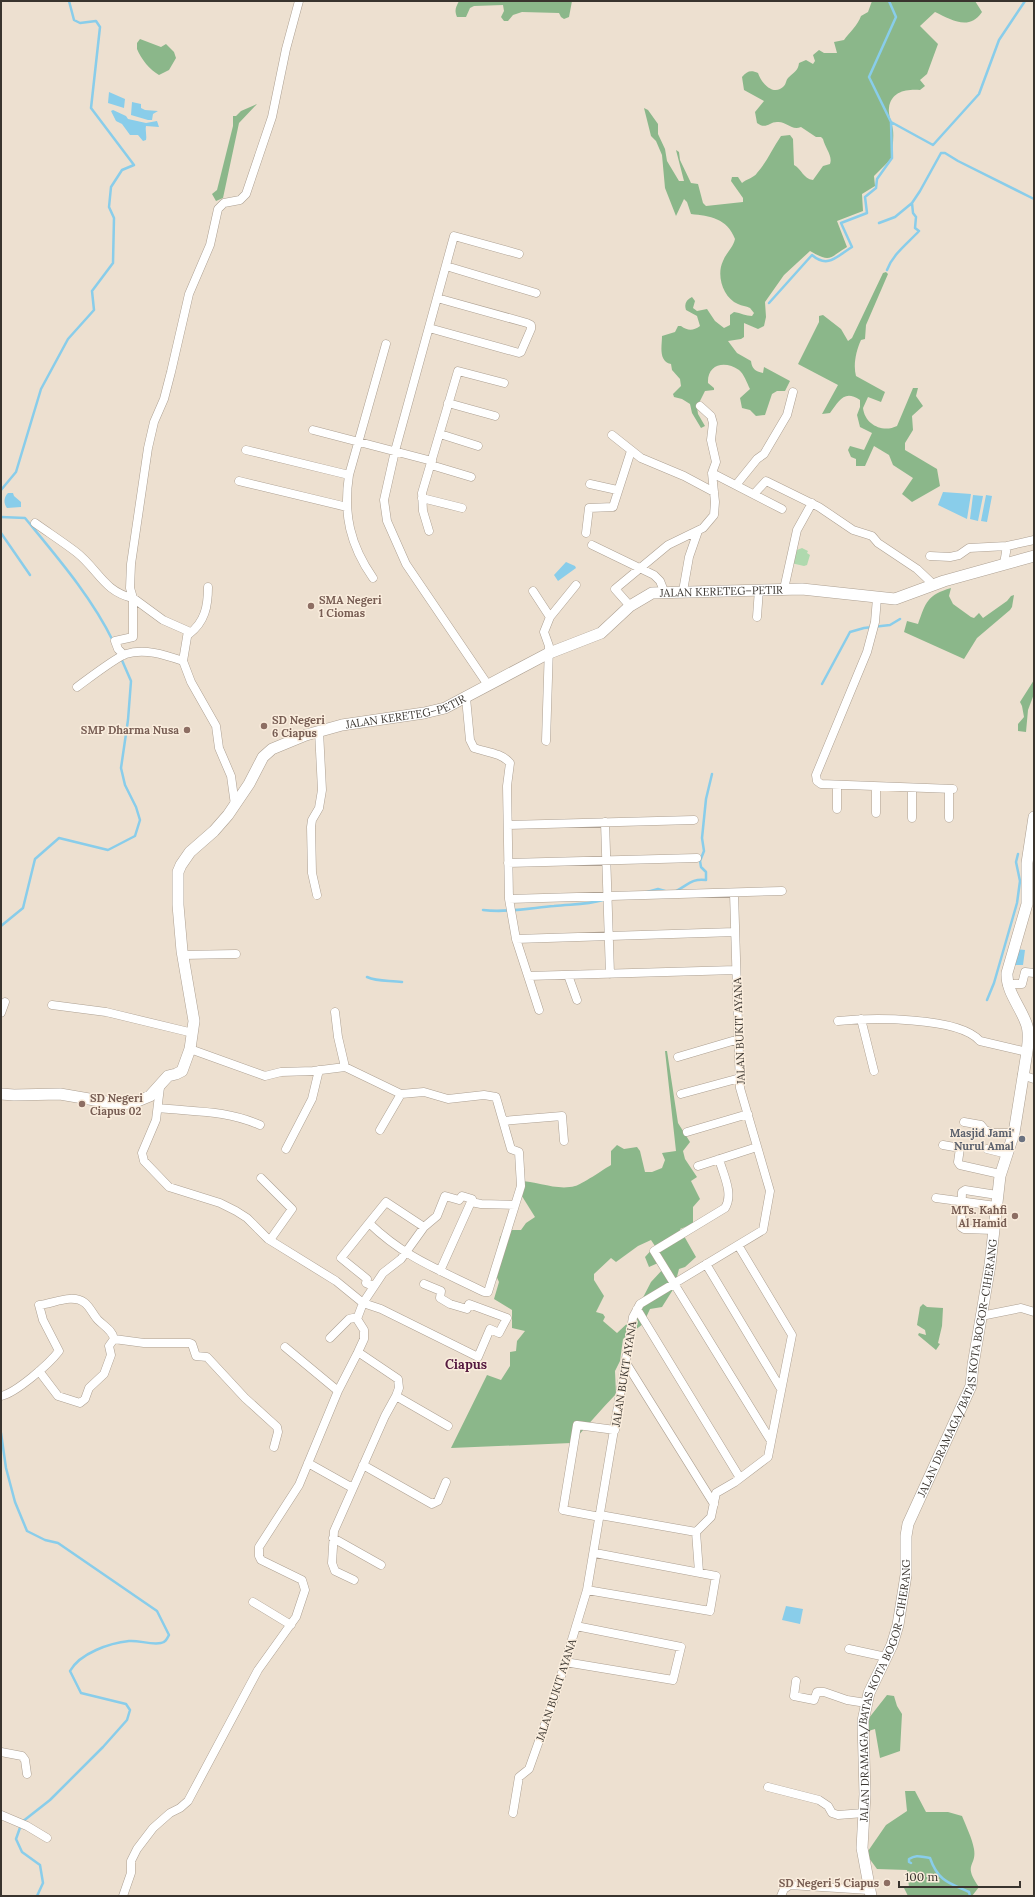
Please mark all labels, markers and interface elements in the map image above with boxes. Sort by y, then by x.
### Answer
street label: JALAN KERETEG–PETIR [659,583,783,600]
place label: SMA Negeri 1 Ciomas [319,593,382,620]
marker: SMA Negeri 1 Ciomas [306,601,316,611]
street label: JALAN KERETEG–PETIR [344,691,468,732]
place label: SD Negeri 6 Ciapus [272,713,325,740]
marker: SD Negeri 6 Ciapus [259,721,269,731]
place label: SMP Dharma Nusa [81,723,179,737]
marker: SMP Dharma Nusa [182,725,192,735]
street label: JALAN BUKIT AYANA [730,976,748,1086]
place label: SD Negeri Ciapus 02 [90,1091,143,1118]
marker: SD Negeri Ciapus 02 [77,1099,87,1109]
place label: Masjid Jami' Nurul Amal [950,1126,1015,1153]
marker: Masjid Jami' Nurul Amal [1017,1134,1027,1144]
place label: MTs. Kahfi Al Hamid [951,1203,1008,1230]
marker: MTs. Kahfi Al Hamid [1010,1211,1020,1221]
street label: JALAN DRAMAGA/BATAS KOTA BOGOR–CIHERANG [914,1238,1000,1500]
street label: JALAN BUKIT AYANA [609,1319,639,1429]
district label: Ciapus [445,1356,487,1373]
street label: JALAN DRAMAGA/BATAS KOTA BOGOR–CIHERANG [855,1559,913,1823]
street label: JALAN BUKIT AYANA [533,1636,580,1744]
scale bar [899,1863,1020,1889]
text: 100 m [905,1869,938,1884]
place label: SD Negeri 5 Ciapus [779,1876,879,1890]
marker: SD Negeri 5 Ciapus [882,1878,892,1888]

